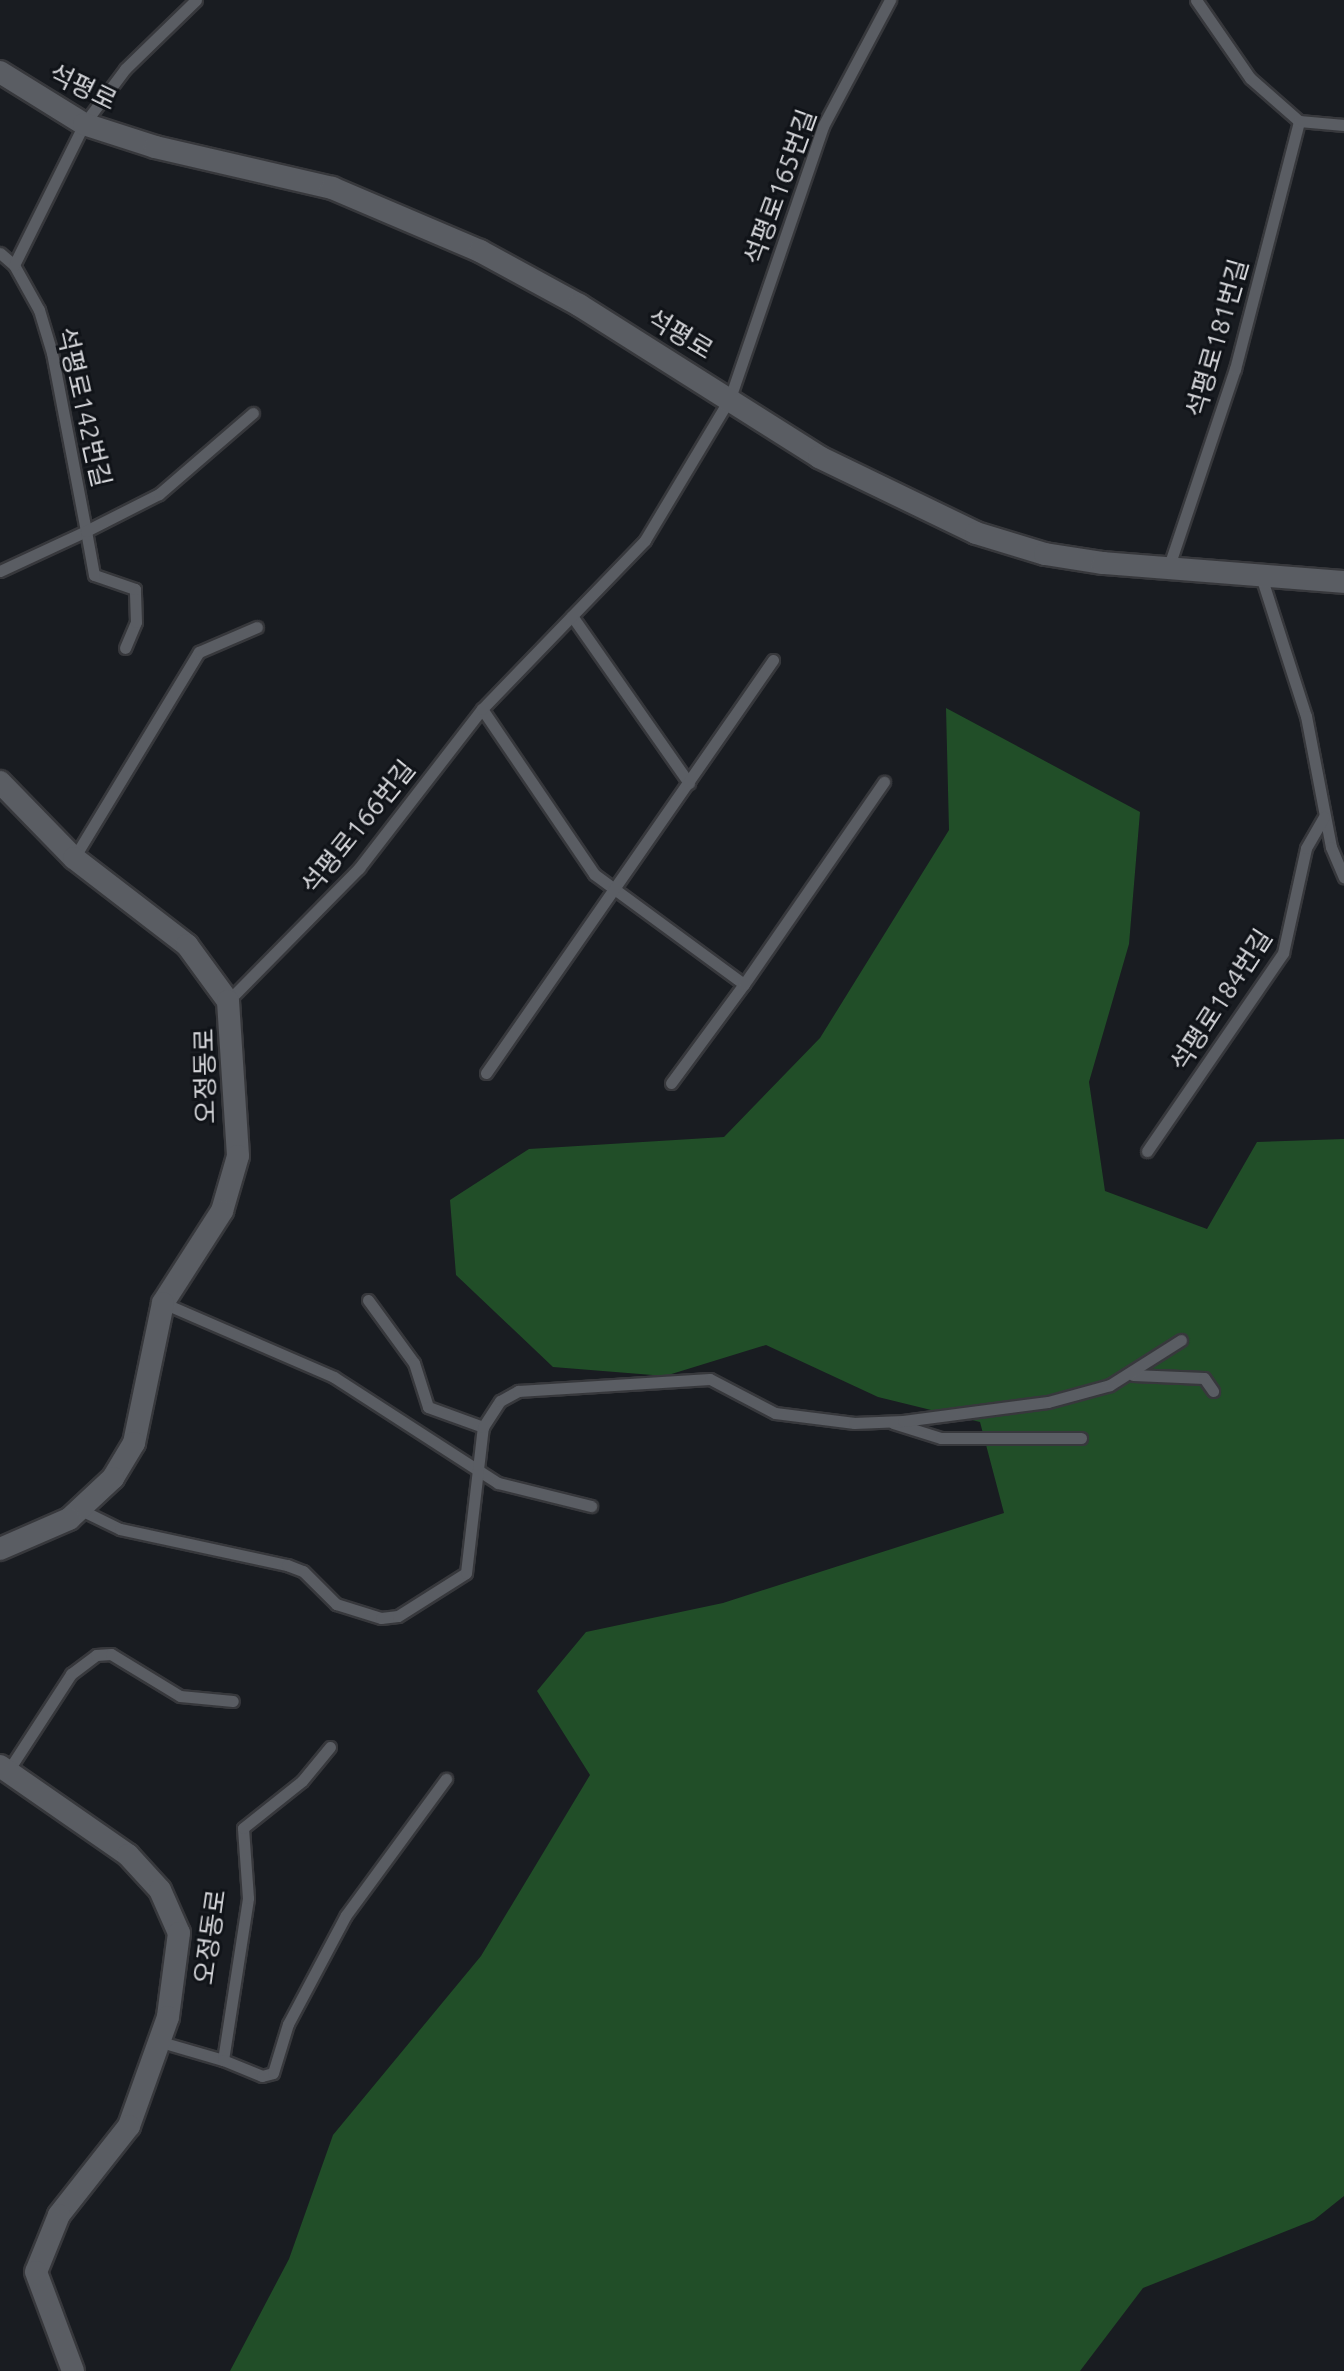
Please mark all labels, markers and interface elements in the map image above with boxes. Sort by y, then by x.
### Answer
street label: 석평로 [44,57,122,117]
street label: 석평로165번길 [737,105,823,269]
street label: 석평로181번길 [1179,255,1255,421]
street label: 석평로 [641,302,719,366]
street label: 석평로142번길 [50,324,118,490]
street label: 석평로166번길 [294,754,422,900]
street label: 석평로184번길 [1163,923,1279,1077]
street label: 오정동로 [189,1028,221,1124]
street label: 오정동로 [188,1887,232,1987]

